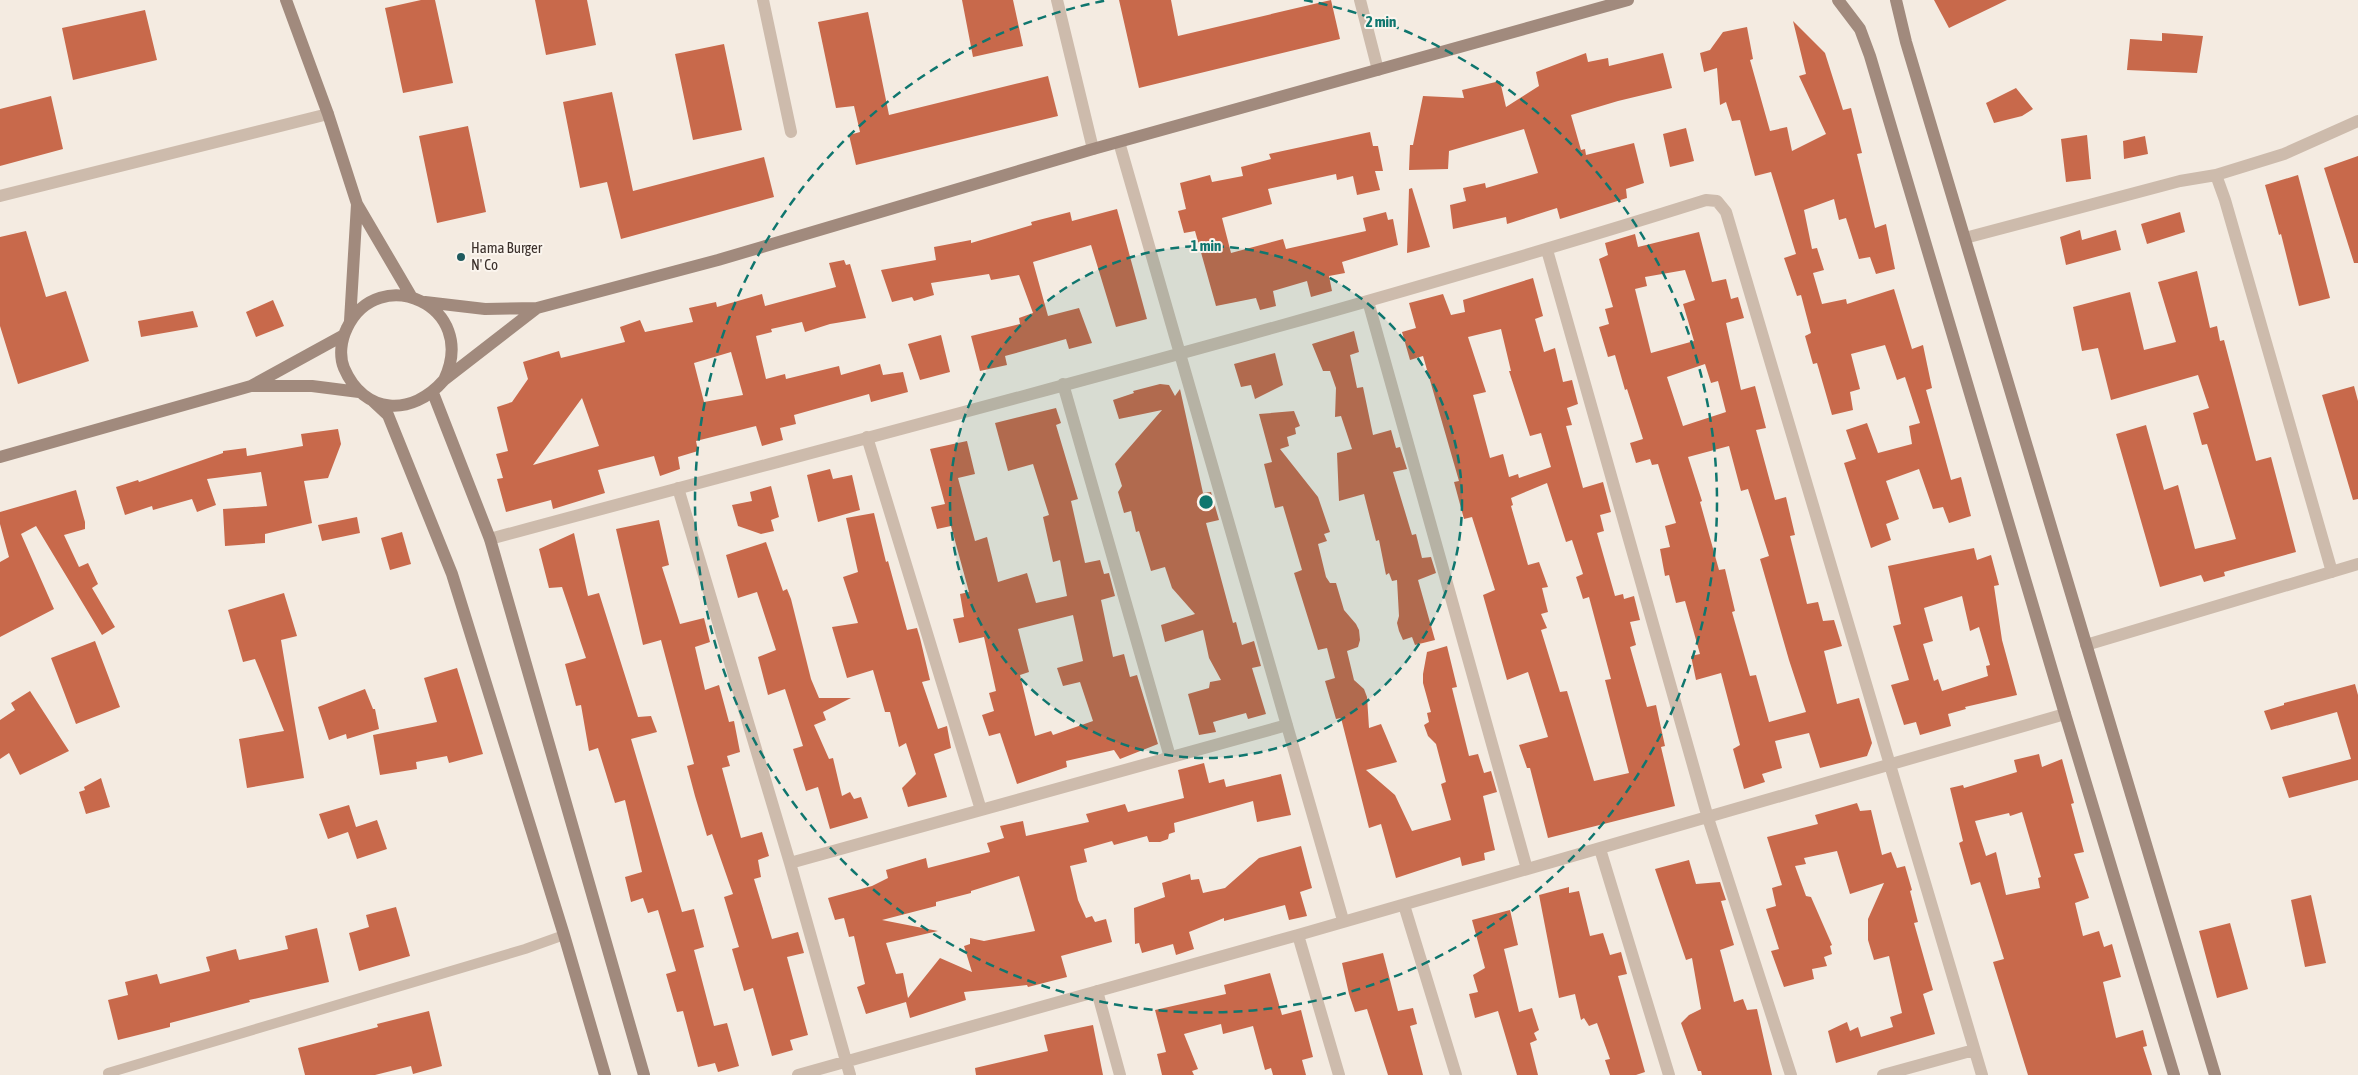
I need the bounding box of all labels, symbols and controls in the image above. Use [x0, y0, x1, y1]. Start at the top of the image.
text: 2 min [1366, 13, 1396, 30]
text: 1 min [1191, 237, 1221, 254]
place label: Hama Burger N' Co [471, 239, 543, 273]
marker: Hama Burger N' Co [455, 251, 467, 263]
centre of rings [1197, 493, 1215, 511]

